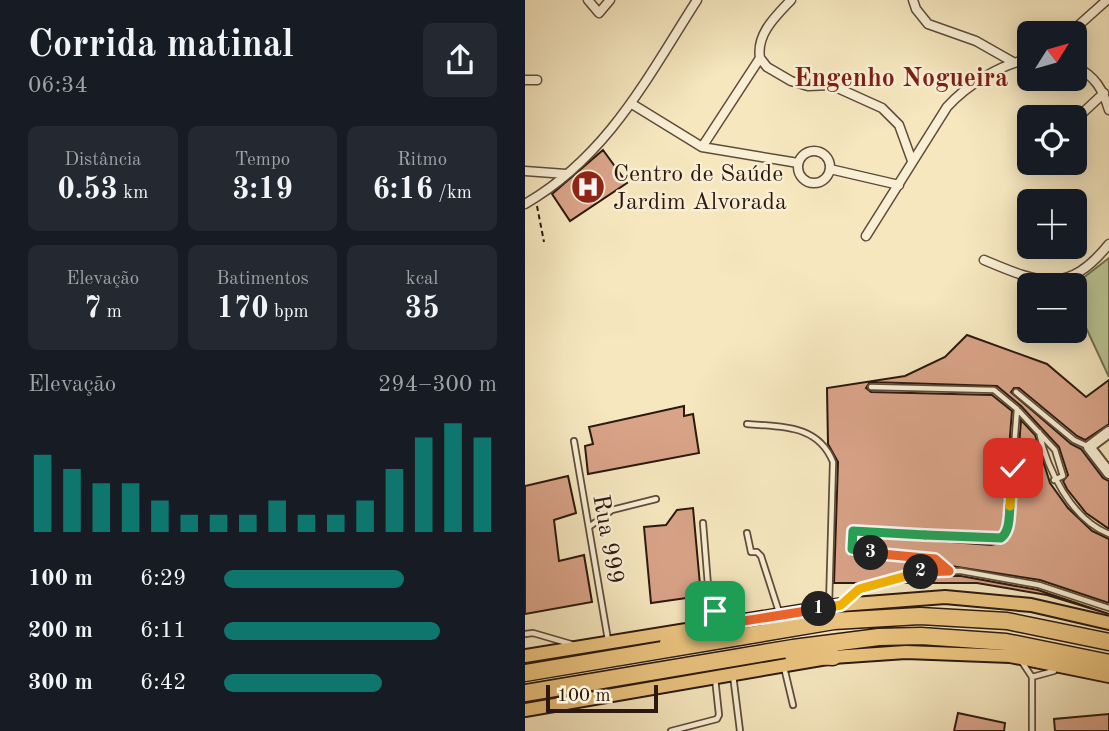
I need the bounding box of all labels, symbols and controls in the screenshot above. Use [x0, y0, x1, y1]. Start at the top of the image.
north arrow [1017, 21, 1087, 91]
map controls [1017, 21, 1087, 343]
button: share [423, 23, 497, 97]
text: Corrida matinal [28, 27, 294, 65]
district label: Engenho Nogueira [794, 66, 1008, 92]
text: 06:34 [28, 74, 88, 97]
button: locate [1017, 105, 1087, 175]
text: Distância [64, 151, 141, 170]
text: Tempo [235, 151, 290, 170]
text: Ritmo [397, 151, 447, 170]
place label: Centro de Saúde Jardim Alvorada [613, 163, 787, 215]
hospital icon: Centro de Saúde Jardim Alvorada [569, 168, 607, 206]
text: 0.53 [57, 175, 118, 205]
text: 3:19 [232, 175, 293, 205]
text: 6:16 [372, 175, 433, 205]
text: km [118, 184, 148, 203]
text: /km [433, 184, 472, 203]
button: + [1017, 189, 1087, 259]
text: Elevação [66, 270, 139, 289]
text: Batimentos [216, 270, 309, 289]
text: kcal [406, 270, 439, 289]
button: − [1017, 273, 1087, 343]
text: 7 [84, 294, 101, 324]
text: 170 [216, 294, 269, 324]
text: 35 [405, 294, 440, 324]
text: m [101, 303, 122, 322]
text: bpm [269, 303, 309, 322]
text: Elevação [28, 373, 116, 396]
text: 294–300 m [378, 373, 497, 396]
pin [983, 438, 1043, 498]
icon: check [994, 449, 1032, 487]
street label: Rua 999 [587, 493, 627, 586]
pin: 3 [853, 536, 889, 570]
text: 3 [865, 543, 876, 562]
pin: 2 [903, 554, 939, 590]
text: 2 [915, 562, 926, 581]
text: 100 m [28, 567, 93, 590]
text: 6:29 [140, 567, 186, 590]
pin [685, 581, 745, 641]
icon: arrive [696, 592, 734, 630]
pin: 1 [801, 592, 837, 626]
text: 1 [813, 599, 824, 618]
text: 200 m [28, 619, 93, 642]
text: 6:11 [140, 619, 186, 642]
text: 300 m [28, 671, 93, 694]
text: 6:42 [140, 671, 186, 694]
scale bar [546, 682, 658, 714]
text: 100 m [557, 687, 610, 706]

